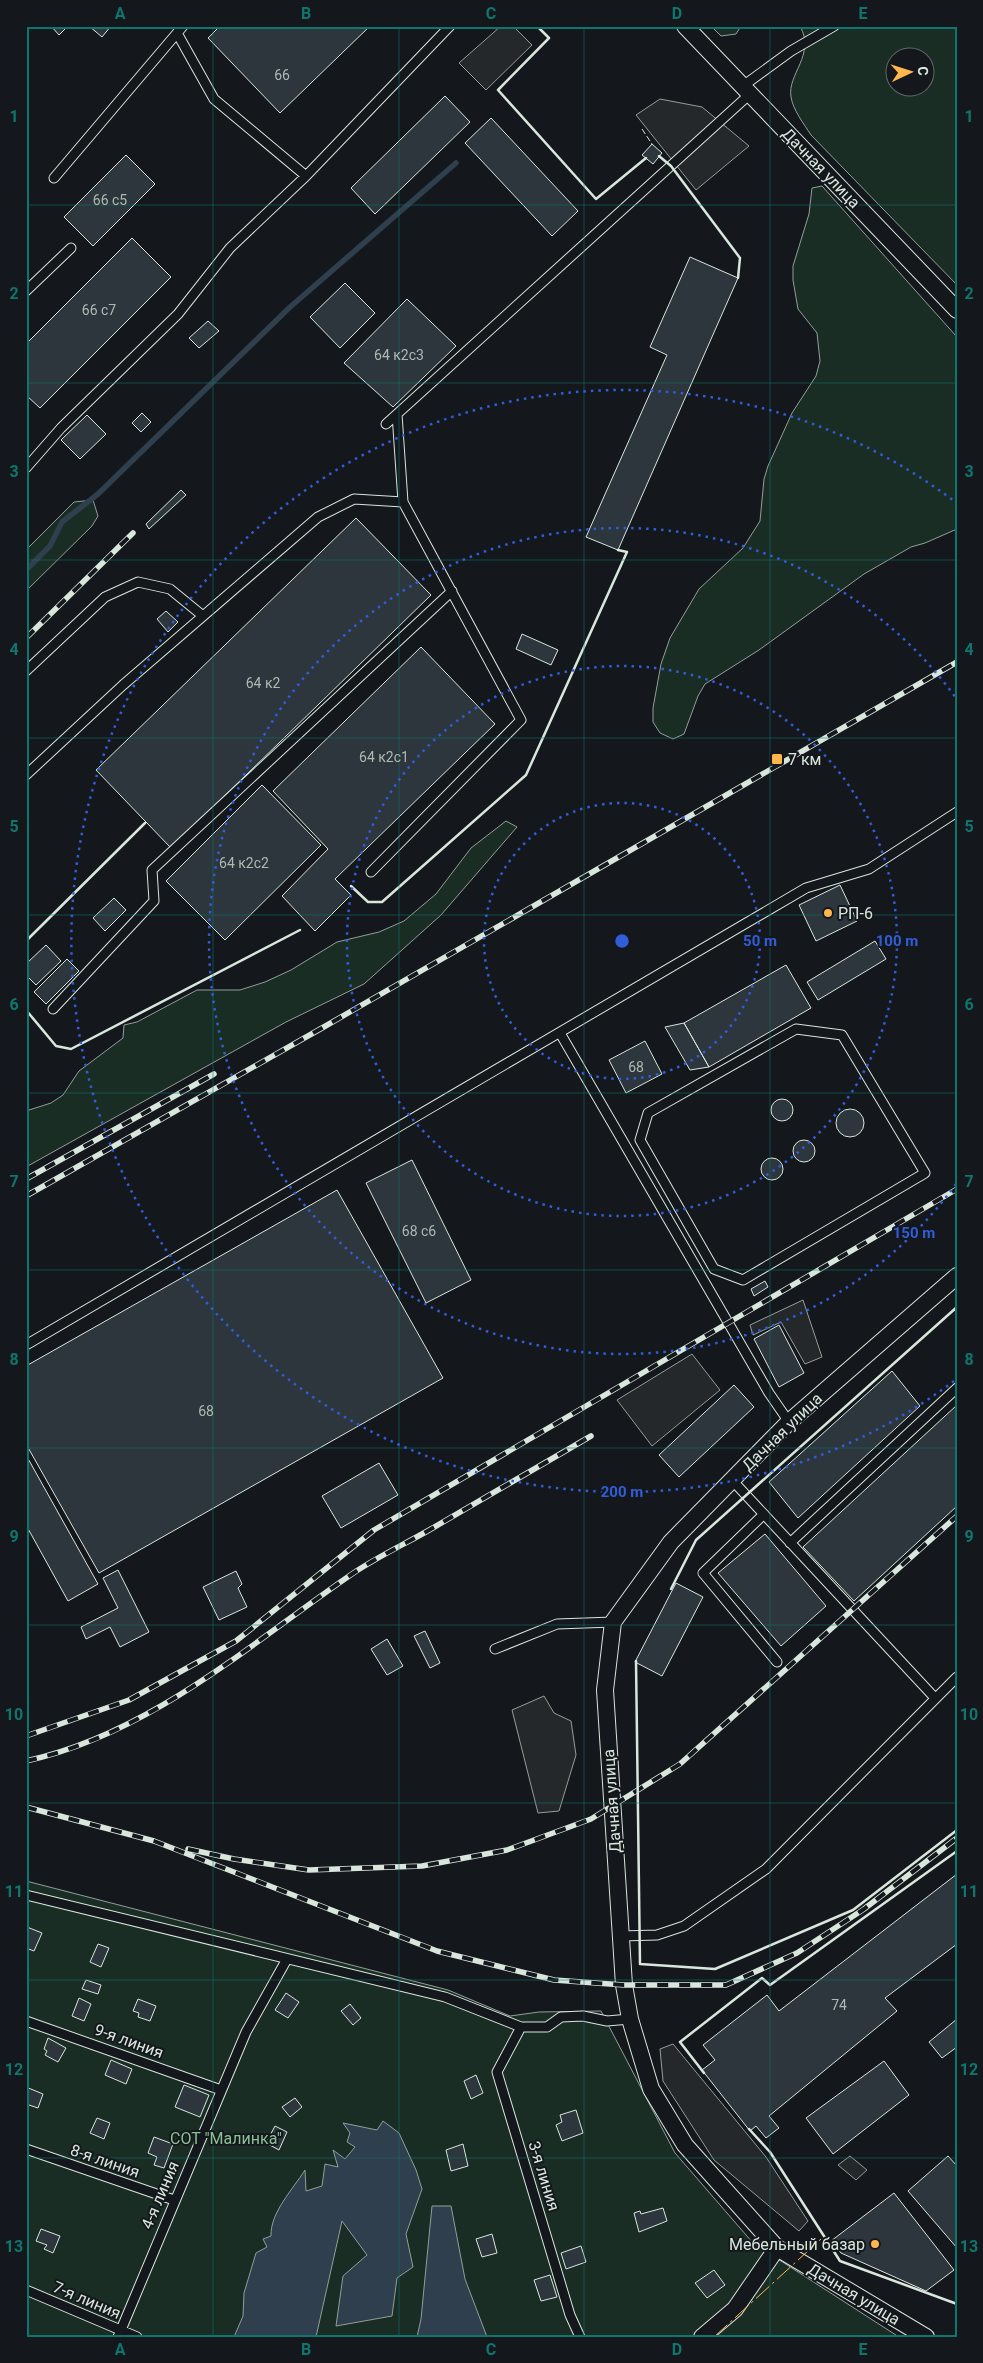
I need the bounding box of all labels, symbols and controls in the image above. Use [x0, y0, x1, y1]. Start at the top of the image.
text: A [115, 4, 126, 23]
text: B [301, 4, 311, 23]
text: C [486, 4, 496, 23]
text: D [672, 4, 682, 23]
text: E [859, 4, 868, 23]
north arrow [886, 48, 936, 98]
text: С [915, 66, 931, 76]
house number: 66 [274, 67, 290, 83]
text: 1 [9, 107, 19, 126]
text: 1 [964, 107, 974, 126]
street label: Дачная улица [778, 124, 864, 212]
house number: 66 с5 [93, 192, 127, 208]
text: 2 [9, 284, 19, 303]
text: 2 [964, 284, 974, 303]
house number: 66 с7 [82, 302, 116, 318]
house number: 64 к2с3 [374, 347, 424, 363]
text: 3 [9, 462, 19, 481]
text: 3 [964, 462, 974, 481]
text: 4 [9, 640, 19, 659]
text: 4 [964, 640, 974, 659]
house number: 64 к2 [246, 675, 280, 691]
house number: 64 к2с1 [359, 749, 409, 765]
place label: 7 км [788, 750, 821, 769]
marker: 7 км [770, 752, 784, 766]
text: 5 [9, 817, 19, 836]
text: 5 [964, 817, 974, 836]
house number: 64 к2с2 [219, 855, 269, 871]
place label: РП-6 [838, 904, 873, 923]
marker: РП-6 [822, 907, 834, 919]
centre of rings [613, 932, 631, 950]
text: 50 m [743, 932, 777, 950]
text: 100 m [876, 932, 918, 950]
text: 6 [9, 995, 19, 1014]
text: 6 [964, 995, 974, 1014]
house number: 68 [628, 1059, 644, 1075]
text: 7 [9, 1172, 19, 1191]
text: 7 [964, 1172, 974, 1191]
house number: 68 с6 [402, 1223, 436, 1239]
text: 150 m [893, 1224, 935, 1242]
text: 8 [9, 1350, 19, 1369]
text: 8 [964, 1350, 974, 1369]
street label: Дачная улица [738, 1389, 826, 1475]
house number: 68 [198, 1403, 214, 1419]
text: 200 m [601, 1483, 643, 1501]
text: 9 [9, 1527, 19, 1546]
text: 9 [964, 1527, 974, 1546]
text: 10 [5, 1705, 23, 1724]
text: 10 [960, 1705, 978, 1724]
street label: Дачная улица [599, 1748, 625, 1854]
text: 11 [5, 1882, 23, 1901]
text: 11 [960, 1882, 978, 1901]
house number: 74 [831, 1997, 847, 2013]
street label: 9-я линия [92, 2020, 166, 2062]
text: 12 [5, 2060, 23, 2079]
text: 12 [960, 2060, 978, 2079]
park label: СОТ "Малинка" [170, 2129, 282, 2148]
street label: 3-я линия [524, 2139, 564, 2213]
street label: 8-я линия [68, 2140, 142, 2182]
street label: 4-я линия [137, 2158, 183, 2232]
place label: Мебельный базар [729, 2235, 865, 2254]
text: 13 [5, 2237, 23, 2256]
text: 13 [960, 2237, 978, 2256]
marker: Мебельный базар [869, 2238, 881, 2250]
street label: Дачная улица [805, 2259, 903, 2329]
street label: 7-я линия [50, 2277, 124, 2323]
text: A [115, 2340, 126, 2359]
text: B [301, 2340, 311, 2359]
text: C [486, 2340, 496, 2359]
text: D [672, 2340, 682, 2359]
text: E [859, 2340, 868, 2359]

